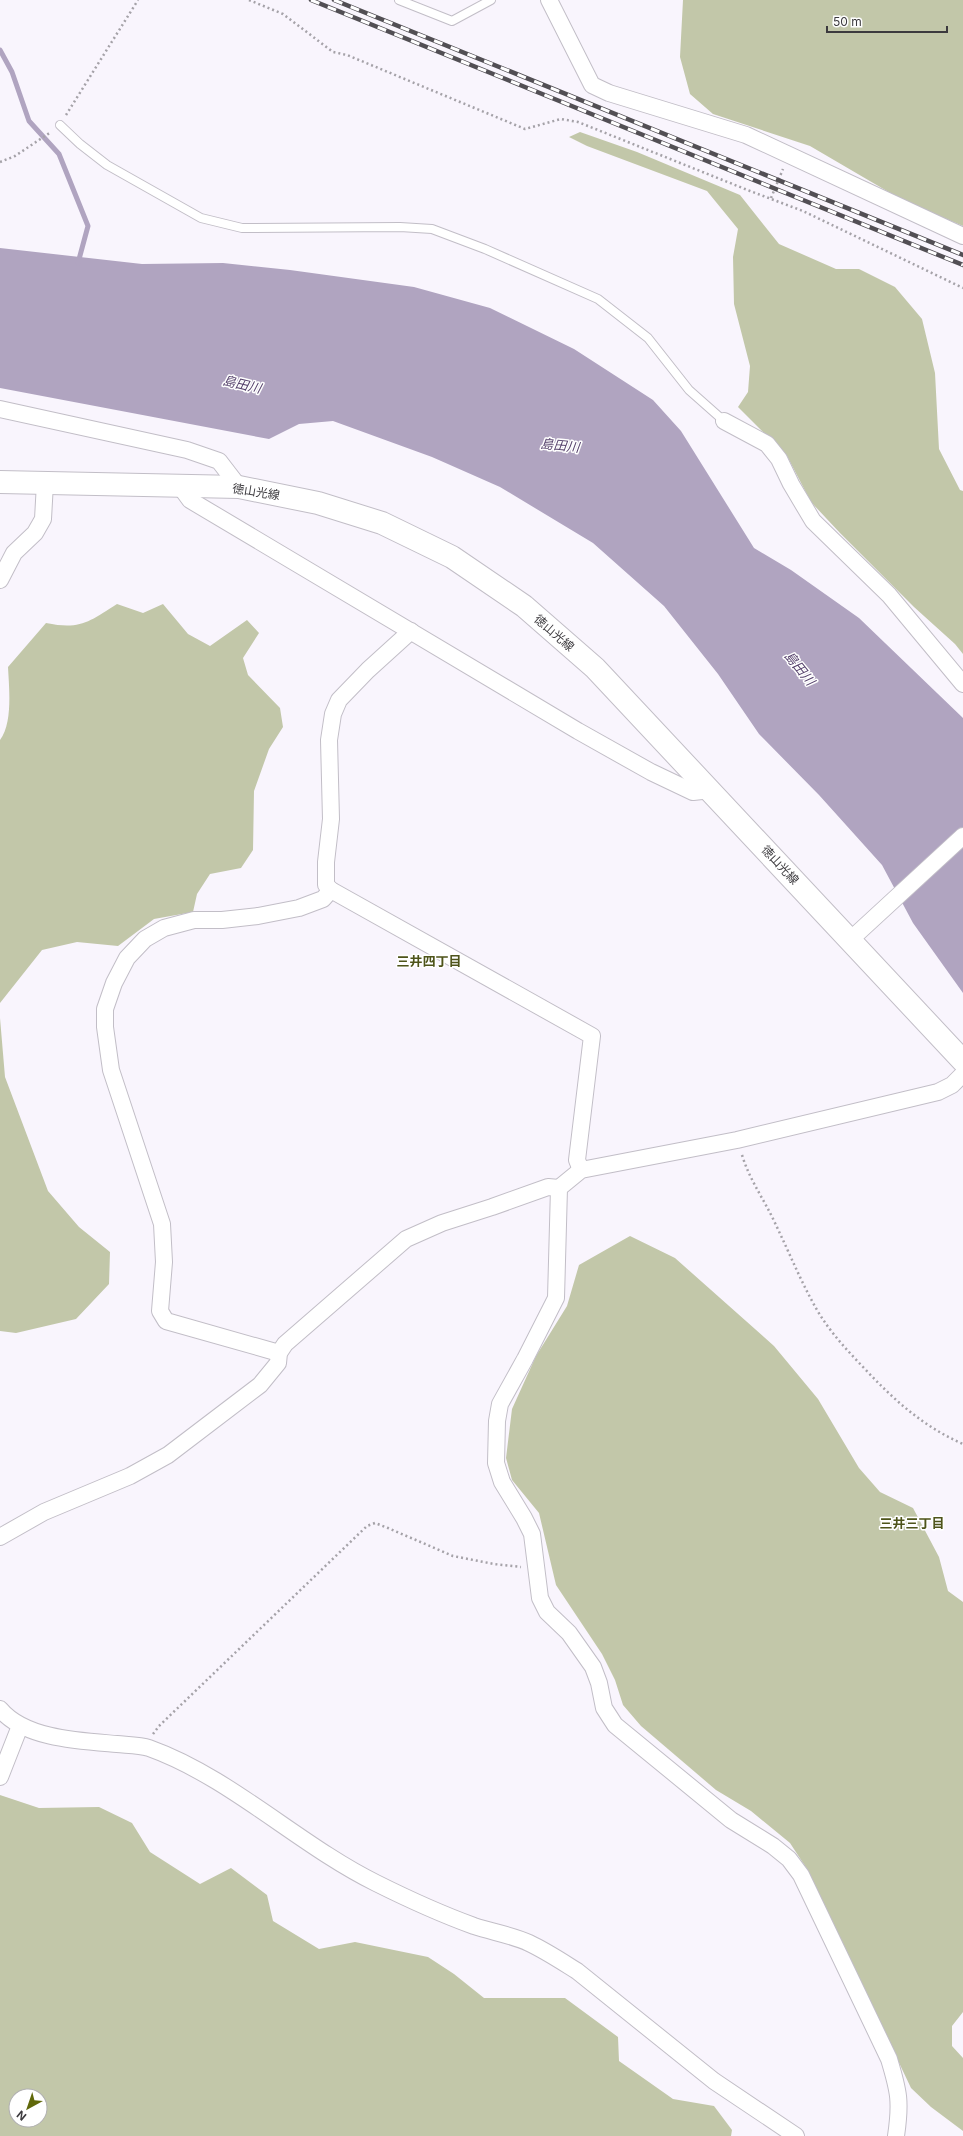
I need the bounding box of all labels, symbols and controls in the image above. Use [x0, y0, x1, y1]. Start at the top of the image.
scale bar [827, 8, 947, 34]
text: 50 m [833, 14, 862, 29]
water label: 島田川 [221, 372, 265, 397]
water label: 島田川 [540, 435, 582, 455]
street label: 徳山光線 [231, 480, 281, 503]
street label: 徳山光線 [531, 611, 577, 654]
water label: 島田川 [782, 648, 820, 690]
street label: 徳山光線 [759, 842, 802, 887]
district label: 三井四丁目 [396, 953, 462, 969]
district label: 三井三丁目 [879, 1515, 945, 1531]
north arrow [8, 2088, 48, 2128]
text: N [14, 2108, 29, 2124]

